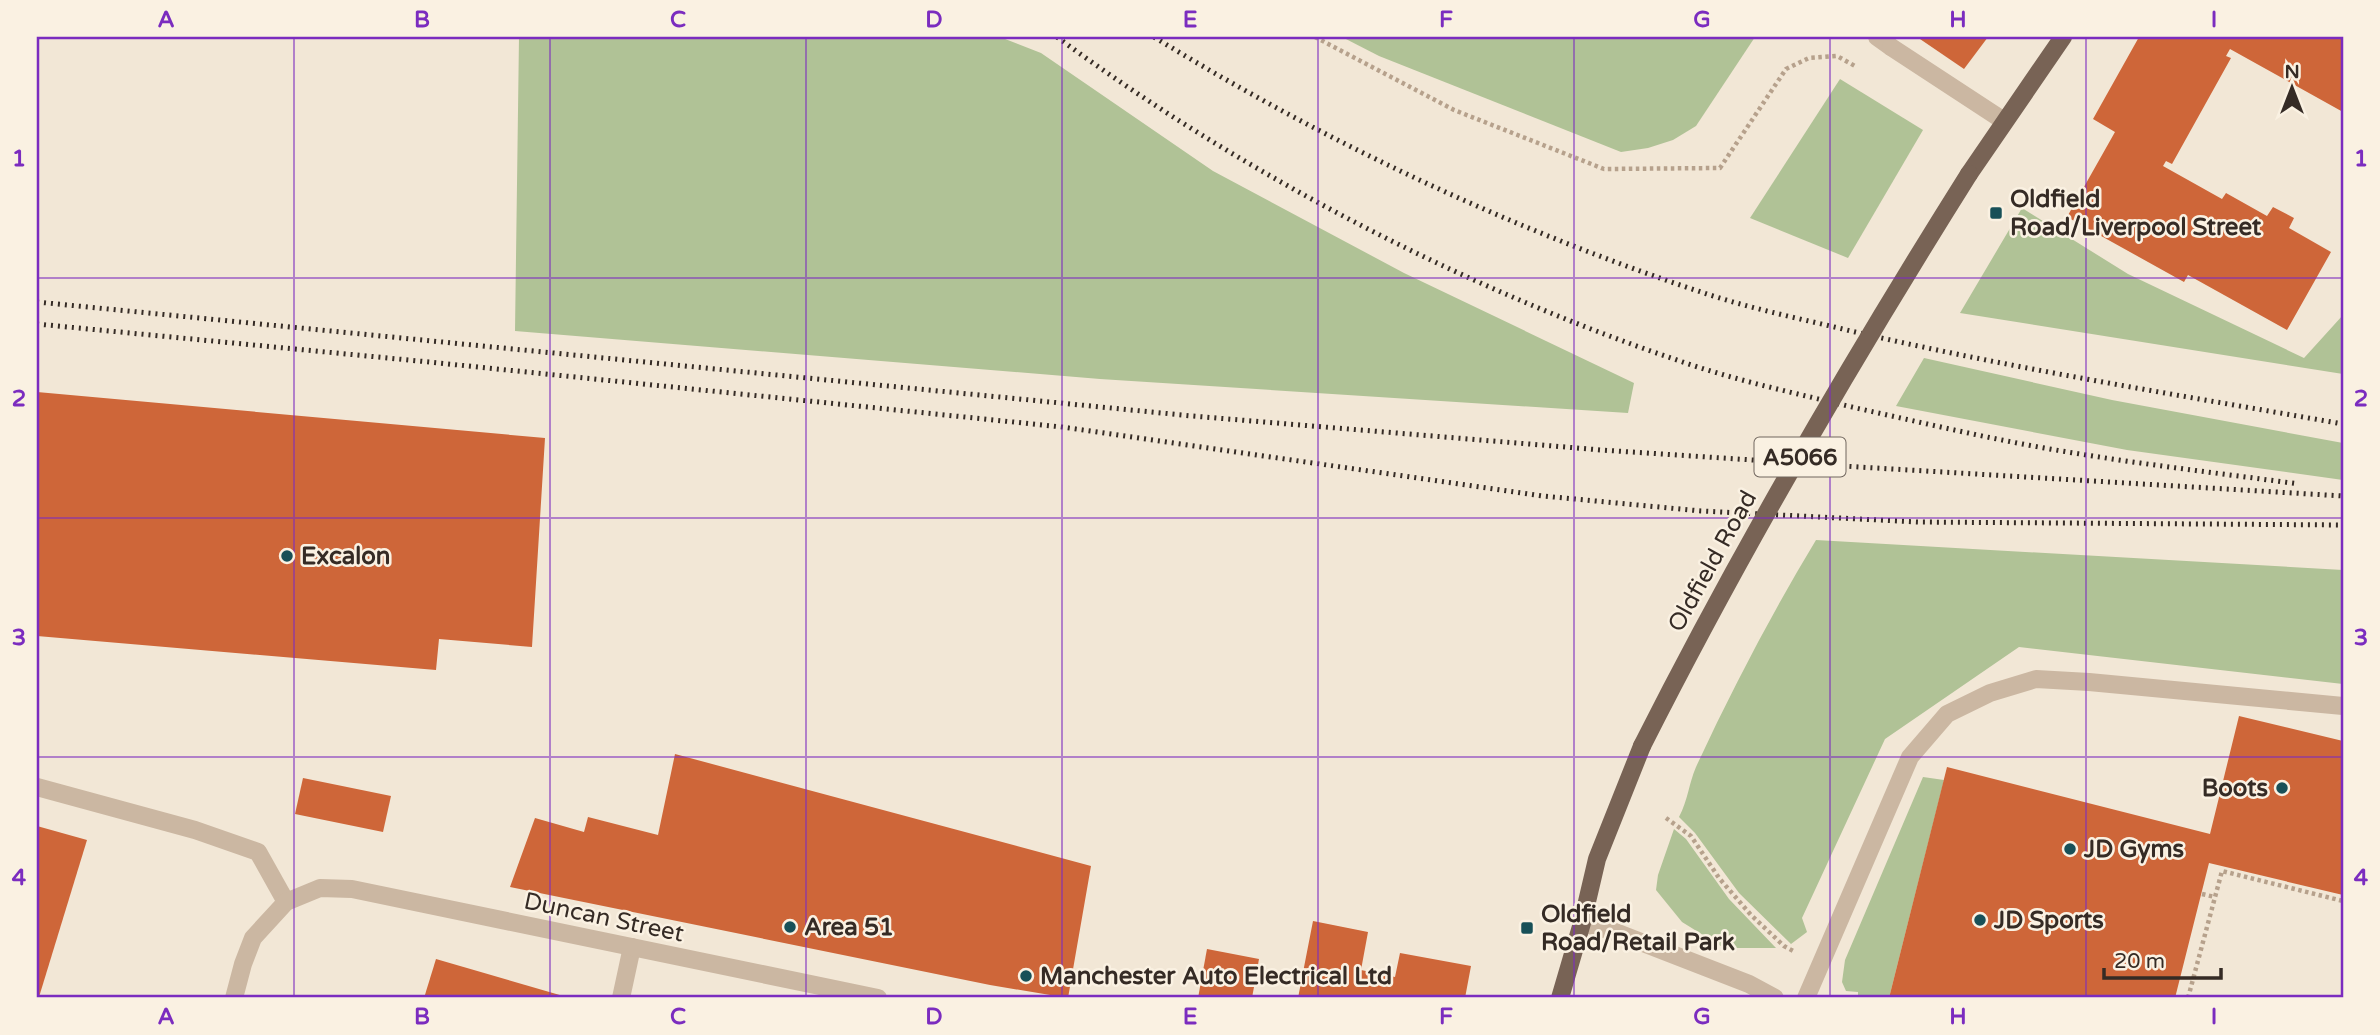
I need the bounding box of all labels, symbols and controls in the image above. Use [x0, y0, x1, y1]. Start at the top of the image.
text: A [157, 6, 175, 34]
text: B [414, 6, 430, 34]
text: C [670, 6, 686, 34]
text: D [925, 6, 943, 34]
text: E [1183, 6, 1197, 34]
text: F [1439, 6, 1453, 34]
text: G [1693, 6, 1711, 34]
text: H [1949, 6, 1967, 34]
text: I [2211, 6, 2217, 34]
north arrow [2258, 52, 2328, 122]
text: N [2284, 61, 2300, 83]
text: 1 [12, 145, 26, 173]
text: 1 [2354, 145, 2368, 173]
place label: Oldfield Road/Liverpool Street [2010, 185, 2262, 242]
marker: Oldfield Road/Liverpool Street [1988, 205, 2004, 221]
text: 2 [12, 385, 26, 413]
text: 2 [2354, 385, 2368, 413]
road number: A5066 [1755, 438, 1846, 477]
street label: Oldfield Road [1662, 486, 1763, 637]
place label: Excalon [301, 542, 390, 571]
marker: Excalon [279, 548, 295, 564]
text: 3 [12, 624, 26, 652]
text: 3 [2354, 624, 2368, 652]
place label: Boots [2202, 774, 2268, 803]
marker: Boots [2274, 780, 2290, 796]
place label: JD Gyms [2083, 835, 2184, 864]
marker: JD Gyms [2062, 841, 2078, 857]
text: 4 [12, 864, 27, 892]
text: 4 [2354, 864, 2369, 892]
street label: Duncan Street [521, 886, 687, 949]
place label: Oldfield Road/Retail Park [1541, 900, 1735, 957]
place label: JD Sports [1993, 906, 2104, 935]
marker: JD Sports [1972, 912, 1988, 928]
place label: Area 51 [804, 913, 894, 942]
marker: Area 51 [782, 919, 798, 935]
marker: Oldfield Road/Retail Park [1519, 920, 1535, 936]
scale bar [2104, 937, 2221, 981]
text: 20 m [2114, 949, 2165, 974]
place label: Manchester Auto Electrical Ltd [1040, 962, 1392, 991]
marker: Manchester Auto Electrical Ltd [1018, 968, 1034, 984]
text: A [157, 1003, 175, 1031]
text: B [414, 1003, 430, 1031]
text: C [670, 1003, 686, 1031]
text: D [925, 1003, 943, 1031]
text: E [1183, 1003, 1197, 1031]
text: F [1439, 1003, 1453, 1031]
text: G [1693, 1003, 1711, 1031]
text: H [1949, 1003, 1967, 1031]
text: I [2211, 1003, 2217, 1031]

